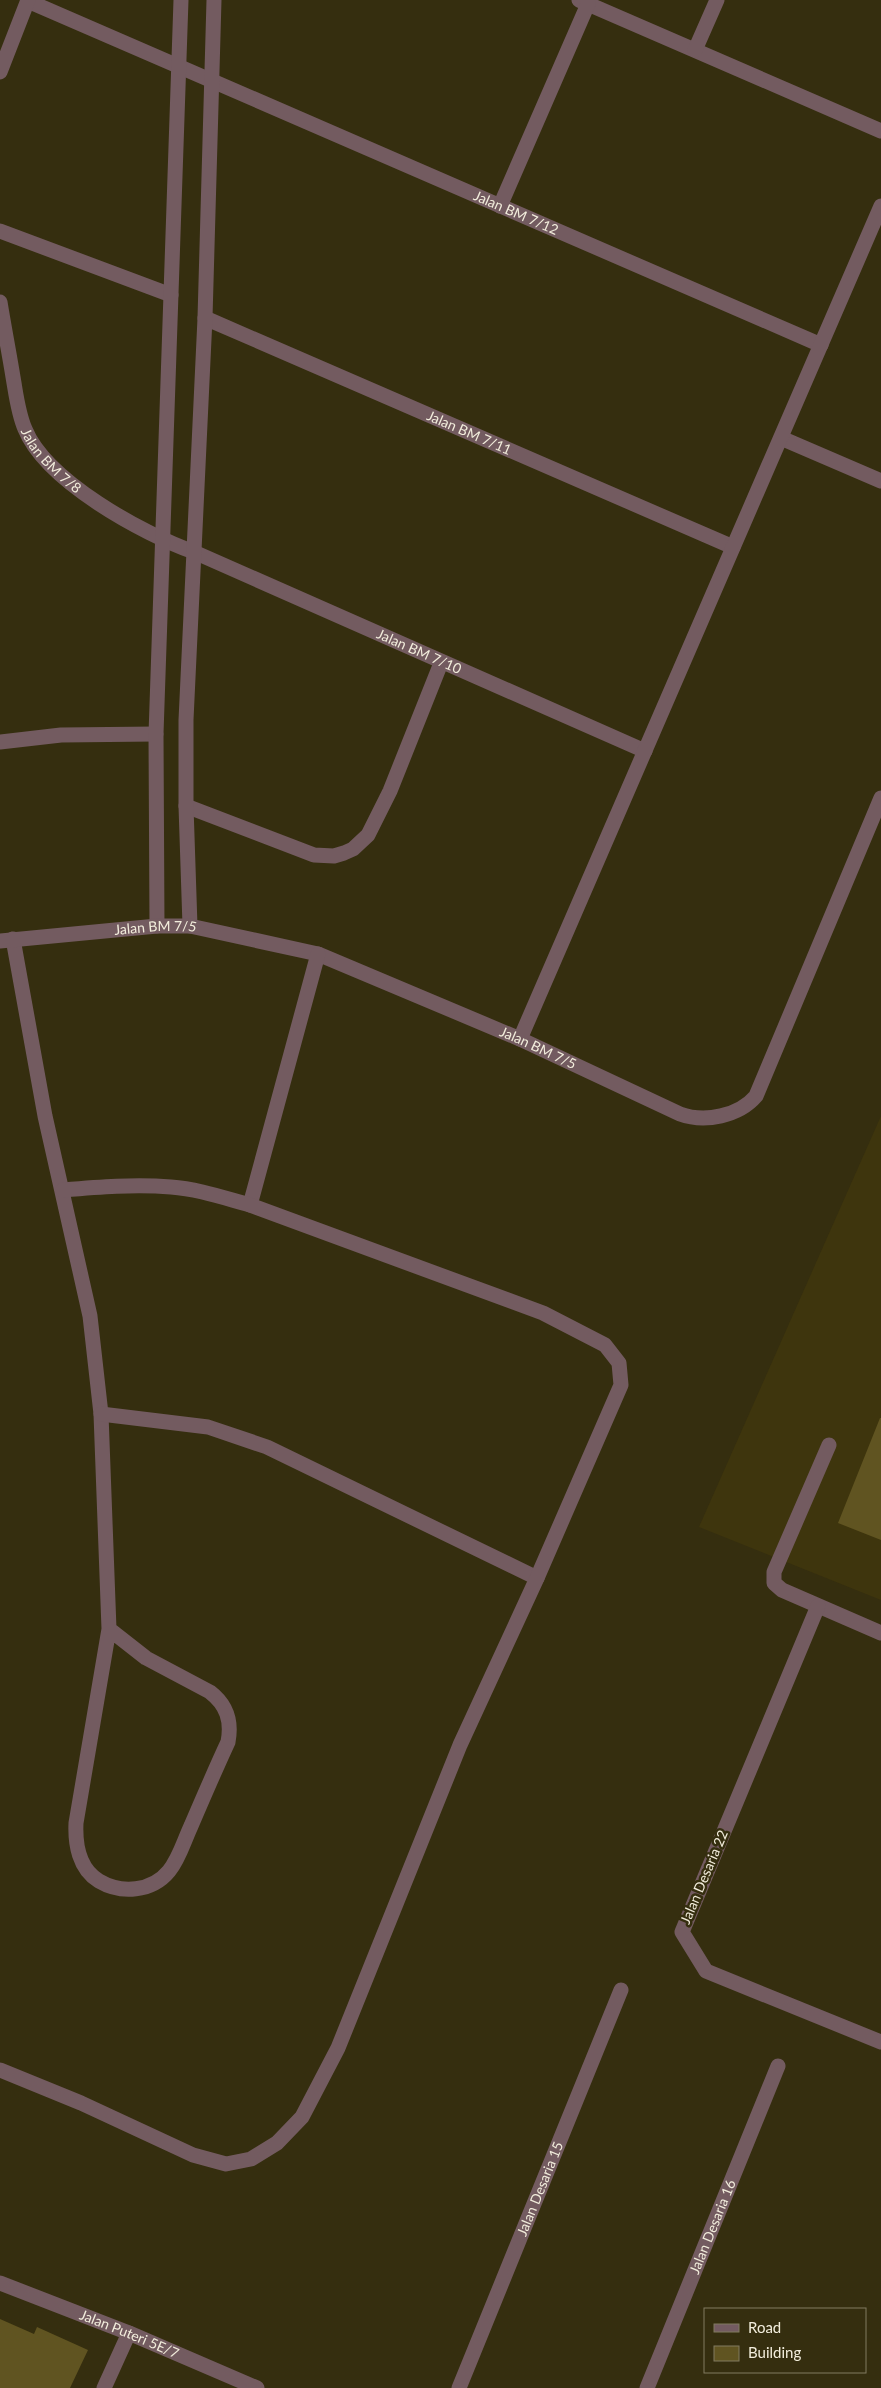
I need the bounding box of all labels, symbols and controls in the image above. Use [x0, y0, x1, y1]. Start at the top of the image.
street label: Jalan BM 7/12 [471, 186, 561, 238]
street label: Jalan BM 7/11 [424, 406, 514, 458]
street label: Jalan BM 7/8 [18, 425, 85, 496]
street label: Jalan BM 7/10 [374, 625, 464, 677]
street label: Jalan BM 7/5 [113, 917, 198, 938]
street label: Jalan BM 7/5 [497, 1022, 579, 1072]
street label: Jalan Desaria 22 [676, 1827, 731, 1926]
street label: Jalan Desaria 15 [513, 2139, 566, 2238]
street label: Jalan Desaria 16 [685, 2177, 739, 2276]
street label: Jalan Puteri 5E/7 [77, 2306, 182, 2361]
legend [704, 2308, 866, 2373]
text: Road [748, 2318, 781, 2336]
text: Building [748, 2343, 801, 2361]

